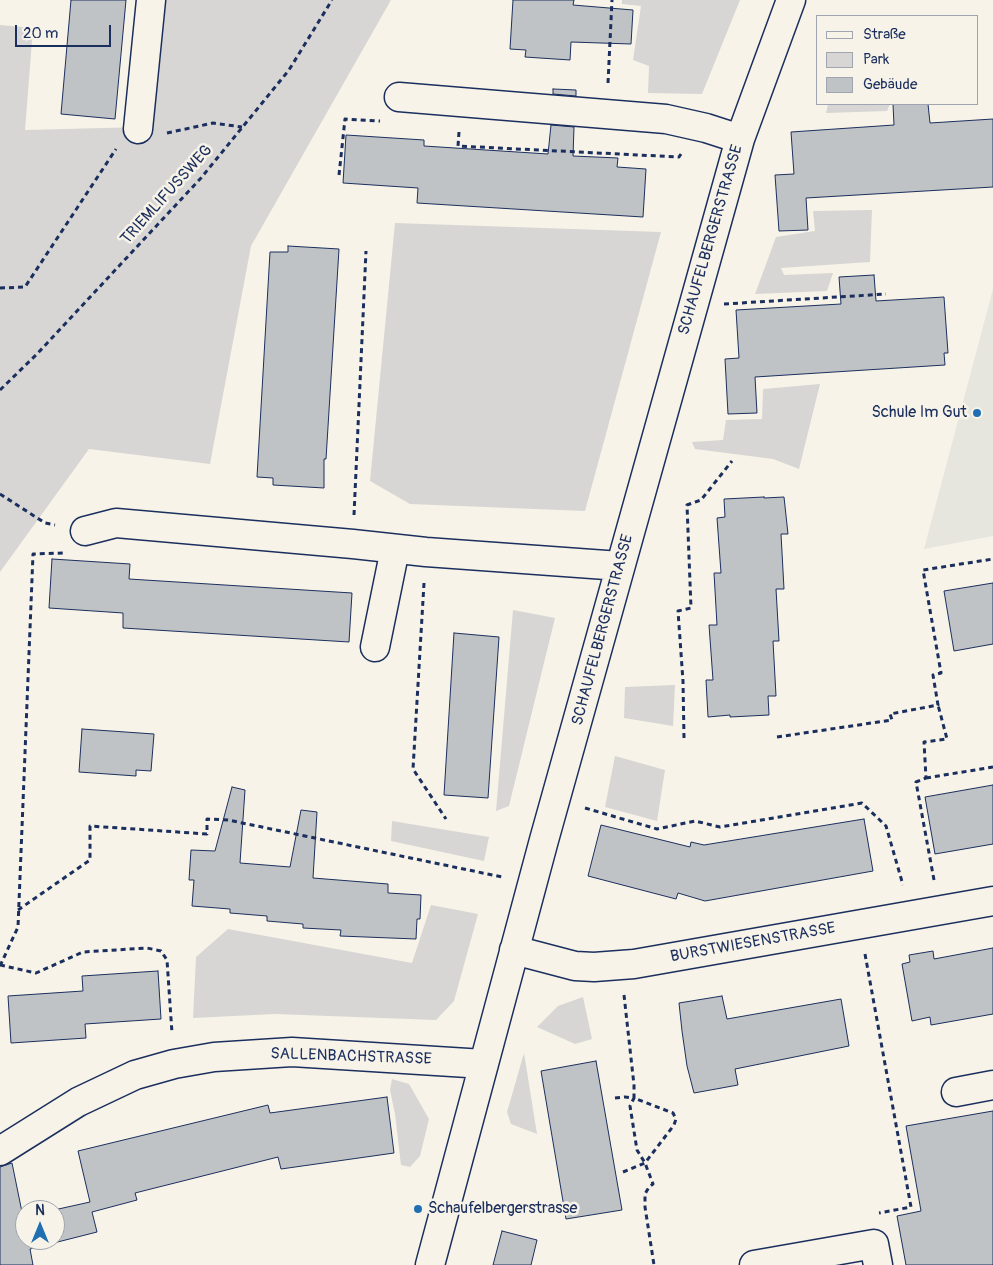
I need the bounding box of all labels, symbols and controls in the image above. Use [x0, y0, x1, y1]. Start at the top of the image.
scale bar [18, 15, 114, 47]
legend [816, 15, 978, 105]
text: 20 m [23, 24, 58, 43]
text: Straße [863, 25, 906, 44]
text: Park [863, 50, 889, 69]
text: Gebäude [863, 75, 917, 94]
street label: TRIEMLIFUSSWEG [117, 141, 217, 249]
street label: SCHAUFELBERGERSTRASSE [675, 143, 747, 337]
place label: Schule Im Gut [872, 403, 967, 423]
marker: Schule Im Gut [971, 407, 983, 419]
street label: SCHAUFELBERGERSTRASSE [568, 532, 638, 728]
street label: BURSTWIESENSTRASSE [669, 919, 837, 967]
street label: SALLENBACHSTRASSE [270, 1045, 432, 1069]
place label: Schaufelbergerstrasse [428, 1199, 577, 1219]
north arrow [15, 1200, 65, 1250]
text: N [35, 1202, 45, 1219]
marker: Schaufelbergerstrasse [412, 1203, 424, 1215]

